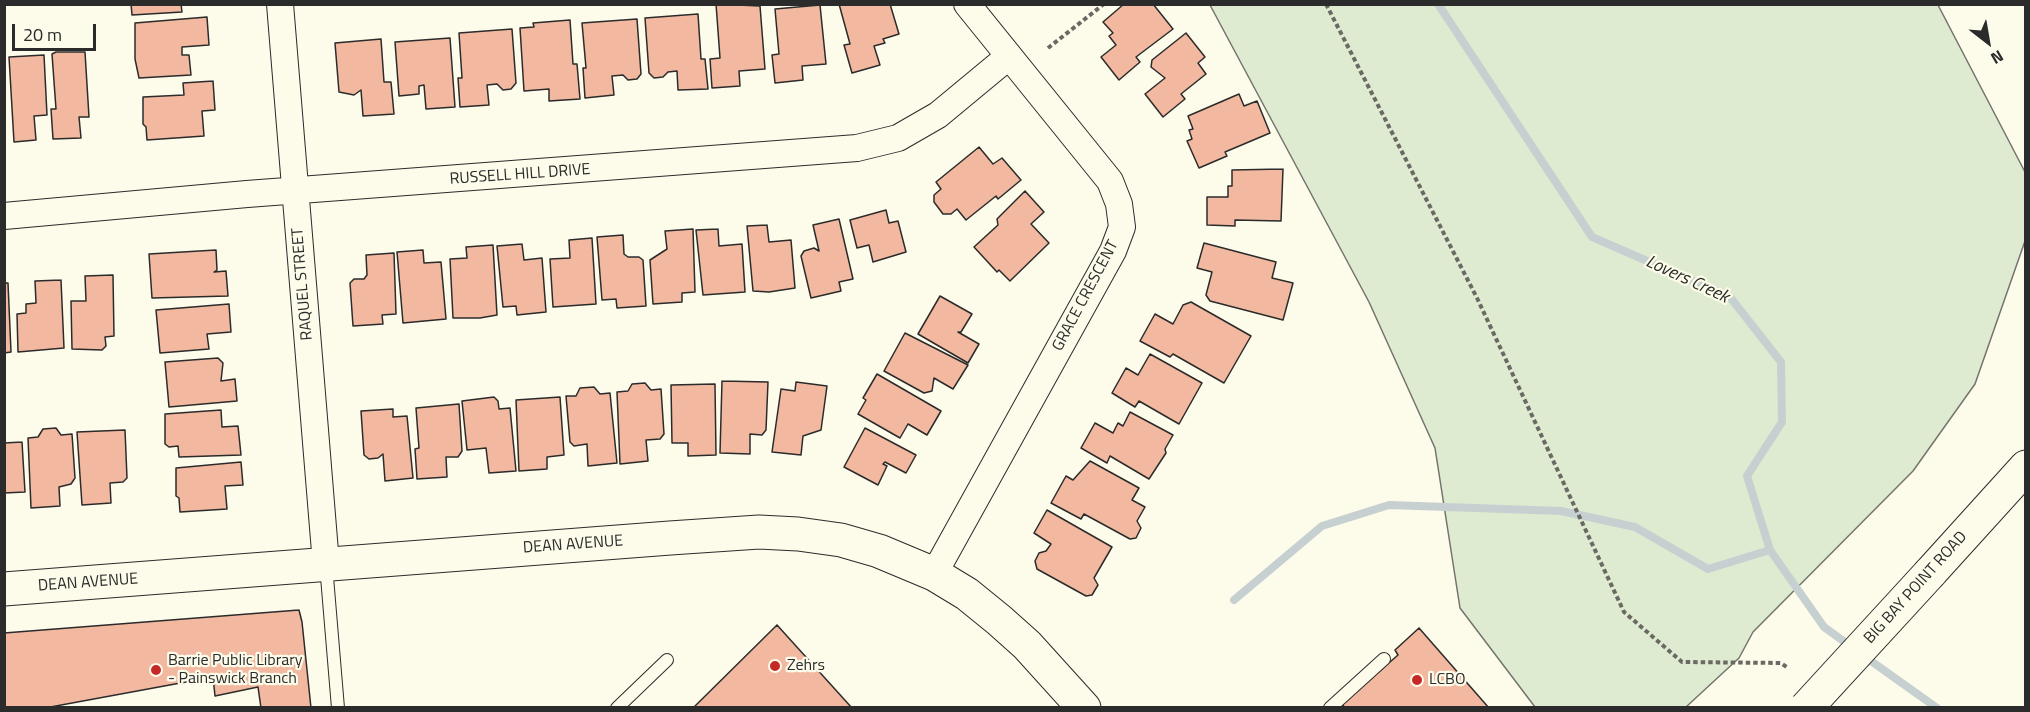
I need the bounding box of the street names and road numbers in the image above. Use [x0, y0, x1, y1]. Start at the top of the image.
street label: RUSSELL HILL DRIVE [449, 161, 591, 189]
street label: RAQUEL STREET [289, 227, 317, 341]
street label: GRACE CRESCENT [1049, 237, 1123, 355]
street label: BIG BAY POINT ROAD [1860, 528, 1972, 648]
street label: DEAN AVENUE [522, 532, 624, 558]
street label: DEAN AVENUE [37, 570, 139, 596]

